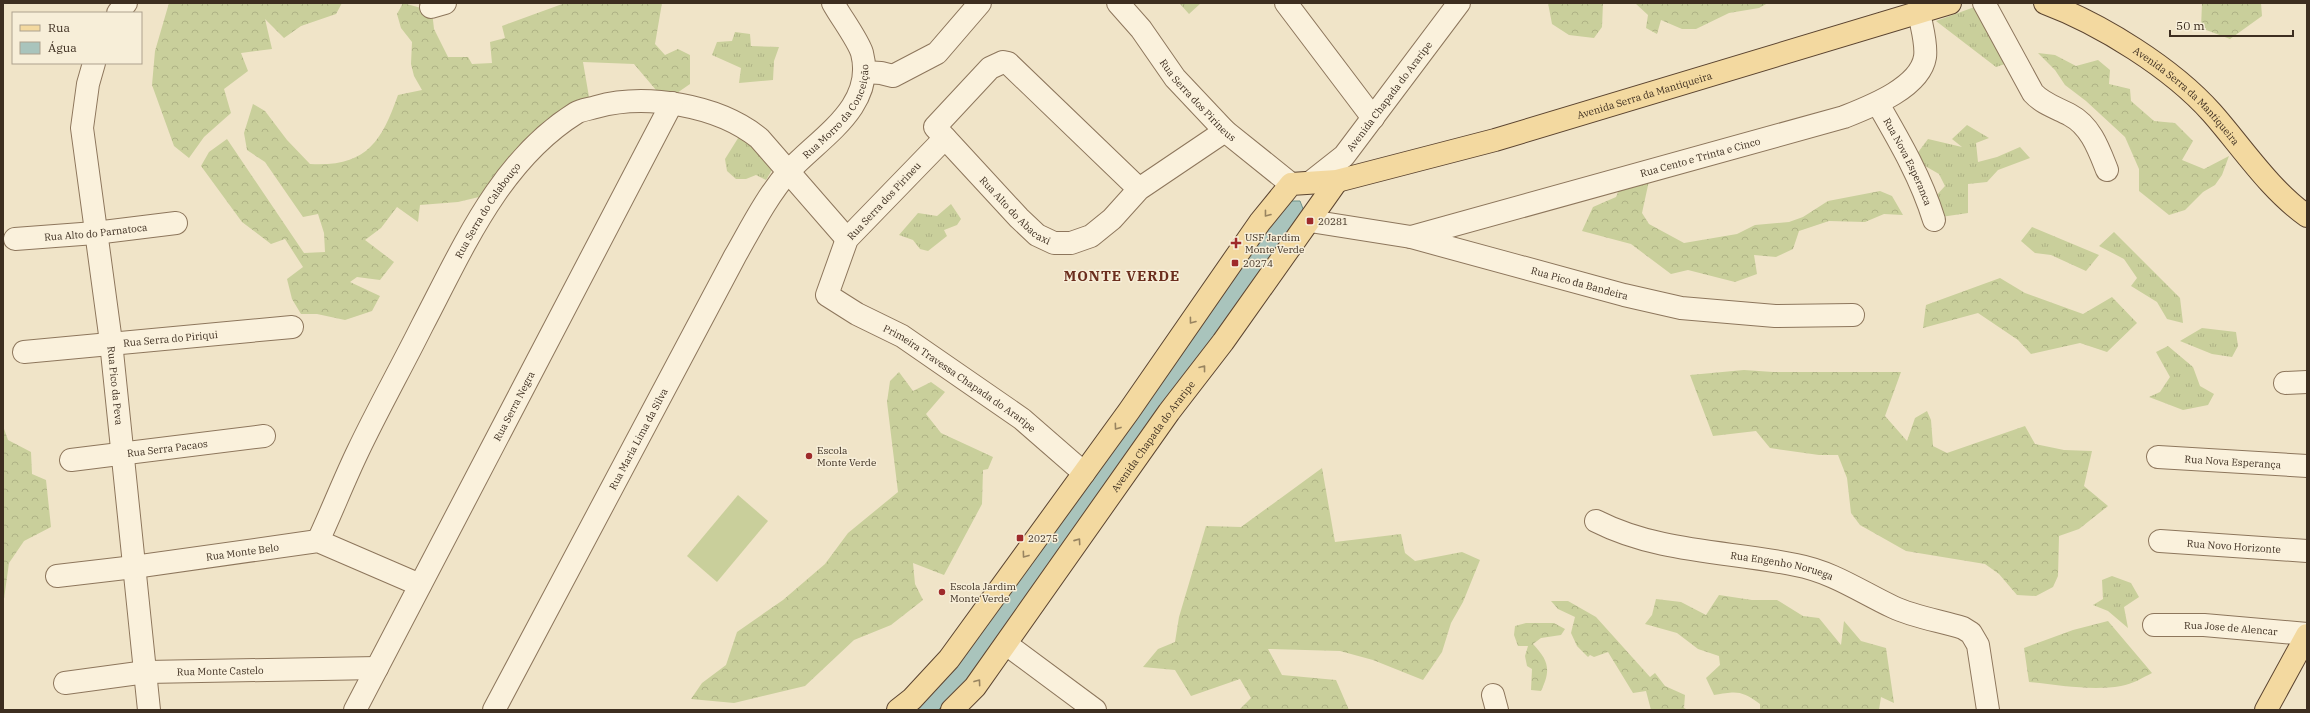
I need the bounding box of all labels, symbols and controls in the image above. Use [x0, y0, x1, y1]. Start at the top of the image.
legend [12, 12, 142, 64]
scale bar [2170, 12, 2293, 38]
text: 50 m [2176, 18, 2205, 33]
text: Rua [48, 20, 70, 35]
street label: Avenida Chapada do Araripe [1343, 38, 1435, 154]
text: Água [48, 40, 77, 55]
street label: Avenida Serra da Mantiqueira [2131, 44, 2243, 148]
street label: Rua Serra dos Pirineus [1157, 56, 1239, 144]
street label: Rua Morro da Conceição [800, 64, 871, 161]
street label: Avenida Serra da Mantiqueira [1575, 68, 1714, 122]
street label: Rua Nova Esperanca [1881, 115, 1935, 208]
street label: Rua Cento e Trinta e Cinco [1639, 134, 1762, 180]
street label: Rua Serra do Calabouço [452, 159, 523, 260]
street label: Rua Serra dos Pirineu [844, 159, 924, 243]
street label: Rua Alto do Abacaxi [977, 173, 1053, 247]
one-way arrow [1264, 210, 1271, 217]
place label: 20281 [1318, 215, 1348, 228]
marker: 20281 [1305, 216, 1315, 226]
street label: Rua Alto do Parnatoca [44, 220, 149, 243]
place label: USF Jardim Monte Verde [1245, 231, 1304, 256]
marker: USF Jardim Monte Verde [1230, 237, 1242, 249]
place label: 20274 [1243, 257, 1273, 270]
marker: 20274 [1230, 258, 1240, 268]
street label: Rua Pico da Bandeira [1530, 263, 1630, 302]
district label: MONTE VERDE [1064, 267, 1180, 285]
one-way arrow [1190, 316, 1197, 323]
street label: Primeira Travessa Chapada do Araripe [881, 321, 1039, 435]
street label: Rua Serra do Piriqui [122, 327, 218, 349]
street label: Rua Pico da Peva [105, 346, 126, 426]
one-way arrow [1198, 365, 1205, 372]
street label: Rua Serra Negra [490, 368, 538, 443]
street label: Avenida Chapada do Araripe [1108, 378, 1197, 494]
street label: Rua Maria Lima da Silva [606, 385, 671, 492]
one-way arrow [1115, 423, 1122, 430]
street label: Rua Serra Pacaos [126, 437, 209, 459]
place label: Escola Monte Verde [817, 444, 876, 469]
marker: Escola Monte Verde [804, 451, 814, 461]
street label: Rua Nova Esperança [2184, 452, 2282, 471]
place label: 20275 [1028, 532, 1058, 545]
marker: 20275 [1015, 533, 1025, 543]
street label: Rua Novo Horizonte [2186, 536, 2281, 556]
one-way arrow [1073, 538, 1081, 545]
street label: Rua Monte Belo [205, 540, 280, 563]
street label: Rua Engenho Noruega [1730, 548, 1836, 583]
one-way arrow [1022, 551, 1030, 558]
place label: Escola Jardim Monte Verde [950, 580, 1016, 605]
marker: Escola Jardim Monte Verde [937, 587, 947, 597]
street label: Rua Jose de Alencar [2184, 619, 2279, 638]
street label: Rua Monte Castelo [177, 663, 264, 678]
one-way arrow [973, 679, 980, 686]

